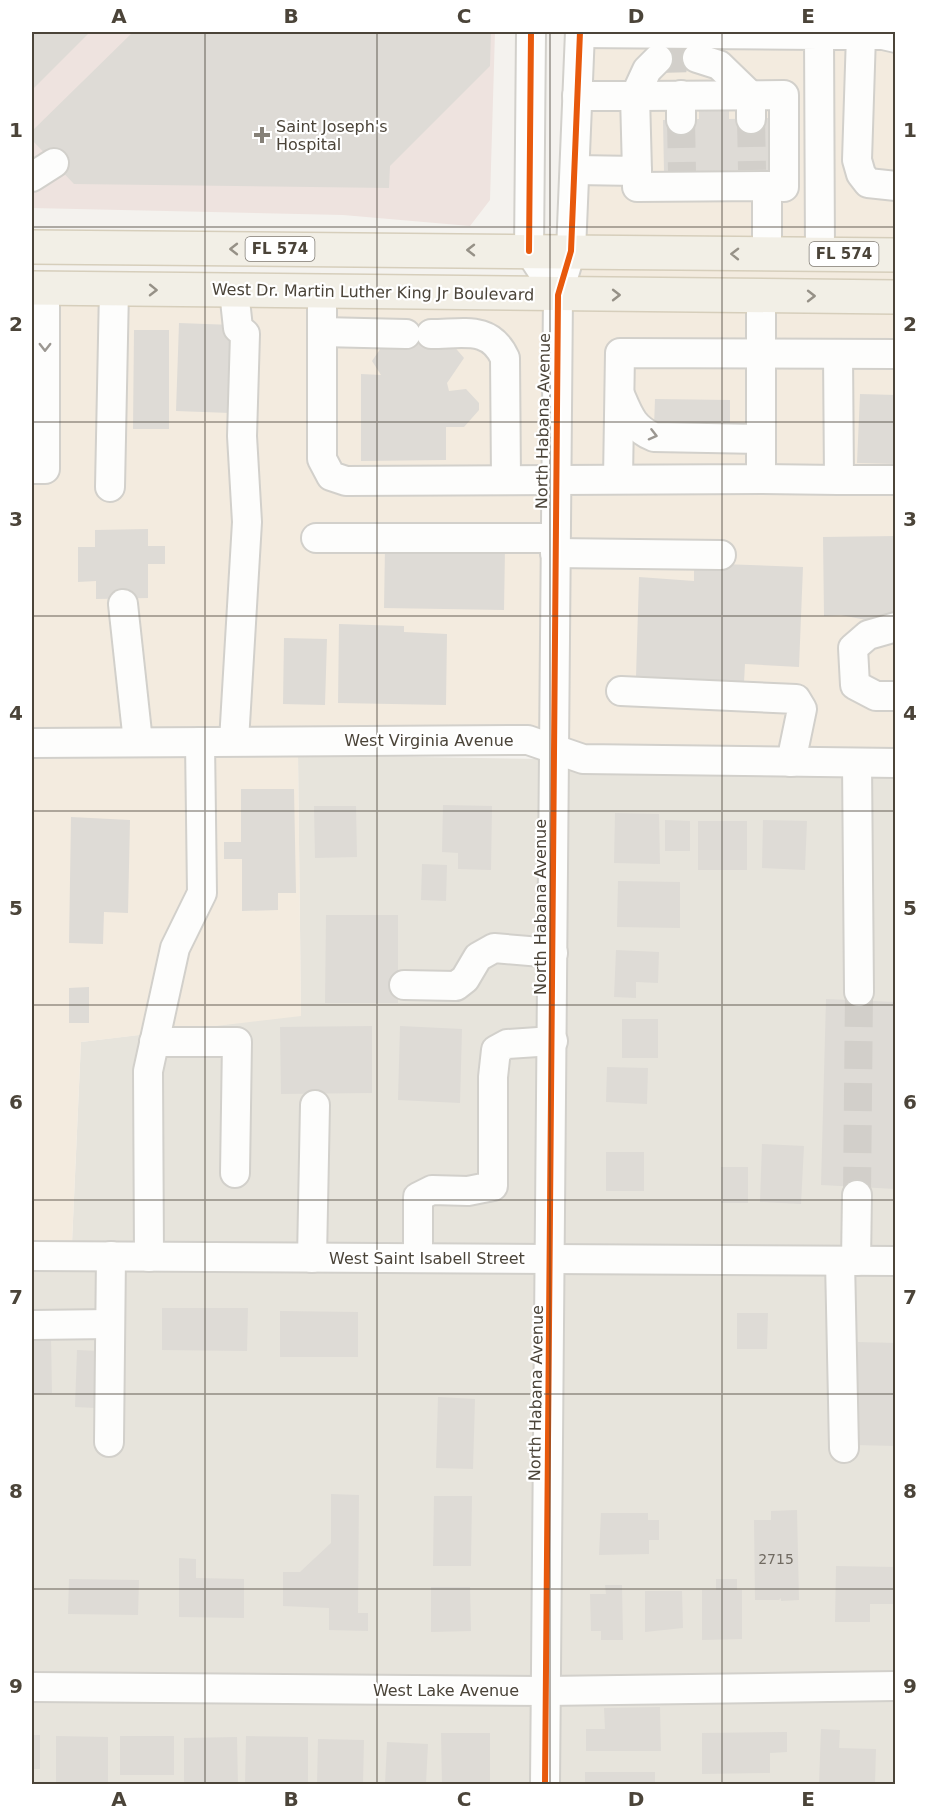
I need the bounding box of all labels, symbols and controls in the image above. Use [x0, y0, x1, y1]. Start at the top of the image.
text: A [111, 4, 127, 28]
text: B [283, 4, 299, 28]
text: C [457, 4, 471, 28]
text: D [628, 4, 644, 28]
text: E [801, 4, 815, 28]
place label: Saint Joseph's Hospital [276, 117, 388, 154]
text: 1 [9, 118, 23, 142]
text: 1 [903, 118, 917, 142]
marker: Saint Joseph's Hospital [253, 126, 271, 144]
road number: FL 574 [246, 237, 314, 261]
road number: FL 574 [810, 242, 878, 266]
one-way arrow [229, 243, 238, 255]
one-way arrow [466, 244, 475, 256]
one-way arrow [730, 248, 739, 260]
street label: West Dr. Martin Luther King Jr Boulevard [212, 280, 534, 304]
one-way arrow [148, 284, 157, 296]
one-way arrow [612, 289, 621, 301]
one-way arrow [807, 290, 816, 302]
text: 2 [9, 312, 23, 336]
text: 2 [903, 312, 917, 336]
street label: North Habana Avenue [532, 333, 554, 509]
one-way arrow [39, 342, 51, 351]
one-way arrow [647, 428, 658, 440]
text: 3 [9, 507, 23, 531]
text: 3 [903, 507, 917, 531]
text: 4 [9, 701, 23, 725]
text: 4 [903, 701, 917, 725]
street label: West Virginia Avenue [344, 731, 514, 750]
street label: North Habana Avenue [531, 819, 550, 995]
text: 5 [9, 896, 23, 920]
text: 5 [903, 896, 917, 920]
text: 6 [9, 1090, 23, 1114]
text: 6 [903, 1090, 917, 1114]
street label: West Saint Isabell Street [329, 1249, 525, 1268]
text: 7 [9, 1285, 23, 1309]
text: 7 [903, 1285, 917, 1309]
street label: North Habana Avenue [525, 1305, 547, 1481]
text: 8 [9, 1479, 23, 1503]
text: 8 [903, 1479, 917, 1503]
house number: 2715 [758, 1551, 794, 1567]
text: 9 [9, 1674, 23, 1698]
text: 9 [903, 1674, 917, 1698]
street label: West Lake Avenue [373, 1681, 519, 1700]
text: A [111, 1787, 127, 1811]
text: B [283, 1787, 299, 1811]
text: C [457, 1787, 471, 1811]
text: D [628, 1787, 644, 1811]
text: E [801, 1787, 815, 1811]

